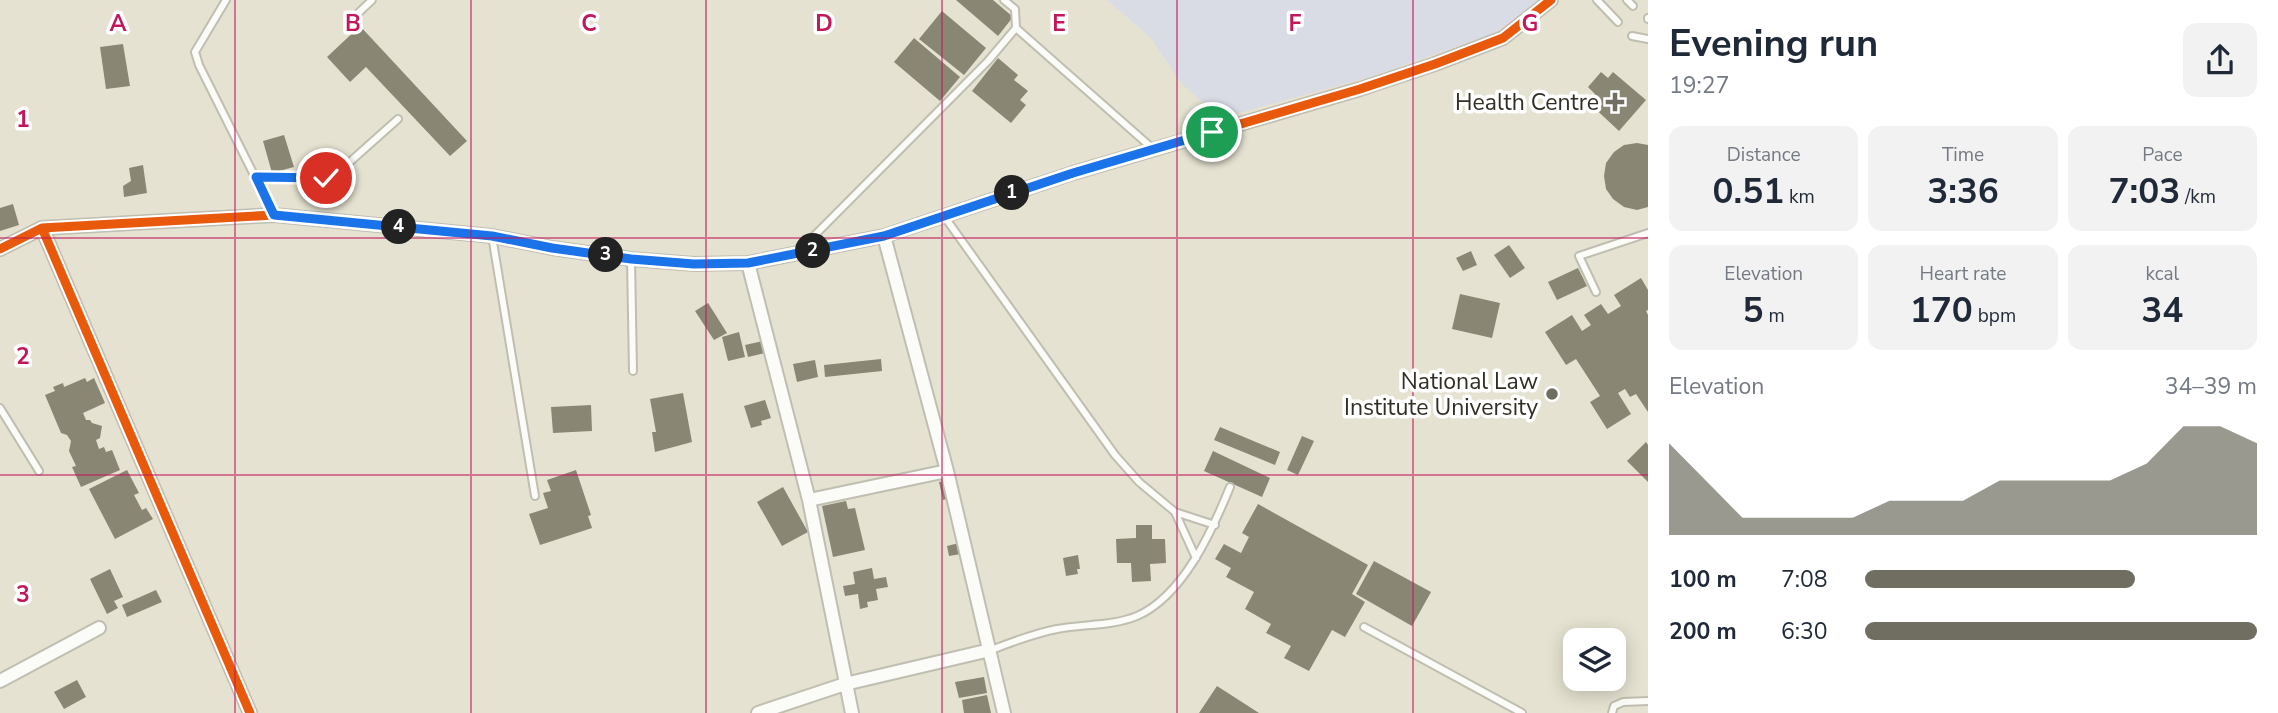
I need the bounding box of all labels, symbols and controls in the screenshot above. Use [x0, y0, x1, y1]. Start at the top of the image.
text: A [109, 8, 127, 39]
text: B [345, 8, 361, 39]
text: C [581, 8, 597, 39]
text: D [815, 8, 833, 39]
text: E [1052, 8, 1066, 39]
text: F [1289, 8, 1302, 39]
text: G [1522, 8, 1538, 39]
text: Evening run [1669, 18, 1878, 69]
button: share [2183, 23, 2257, 97]
text: 19:27 [1669, 70, 1729, 101]
place label: Health Centre [1455, 87, 1599, 118]
marker: Health Centre [1605, 92, 1625, 112]
pin [1182, 102, 1242, 162]
text: 1 [16, 104, 30, 135]
icon: arrive [1193, 113, 1231, 151]
text: Distance [1727, 142, 1801, 168]
text: Time [1942, 142, 1984, 168]
text: Pace [2142, 142, 2183, 168]
pin [296, 148, 356, 208]
icon: check [307, 159, 345, 197]
text: 0.51 [1712, 168, 1784, 215]
text: 3:36 [1927, 168, 1999, 215]
text: 7:03 [2108, 168, 2180, 215]
pin: 1 [995, 176, 1030, 210]
text: 1 [1006, 179, 1017, 205]
text: km [1784, 184, 1815, 210]
text: /km [2180, 184, 2216, 210]
pin: 4 [382, 210, 416, 244]
text: 4 [393, 213, 404, 239]
pin: 2 [796, 233, 830, 268]
text: 2 [807, 237, 818, 263]
pin: 3 [588, 238, 624, 272]
text: 3 [600, 241, 611, 267]
text: Elevation [1724, 261, 1803, 287]
text: Heart rate [1920, 261, 2006, 287]
text: kcal [2145, 261, 2179, 287]
text: 5 [1743, 287, 1764, 334]
text: 170 [1910, 287, 1973, 334]
text: 34 [2141, 287, 2183, 334]
text: m [1764, 303, 1785, 329]
text: bpm [1973, 303, 2016, 329]
text: 2 [16, 341, 30, 372]
place label: National Law Institute University [1344, 366, 1538, 423]
text: Elevation [1669, 371, 1764, 402]
text: 34–39 m [2165, 371, 2257, 402]
marker: National Law Institute University [1544, 386, 1560, 402]
text: 100 m [1669, 564, 1737, 595]
text: 7:08 [1781, 564, 1828, 595]
text: 3 [16, 579, 30, 610]
text: 200 m [1669, 616, 1737, 647]
text: 6:30 [1781, 616, 1828, 647]
map controls [1563, 628, 1626, 691]
button: layers [1563, 628, 1626, 691]

